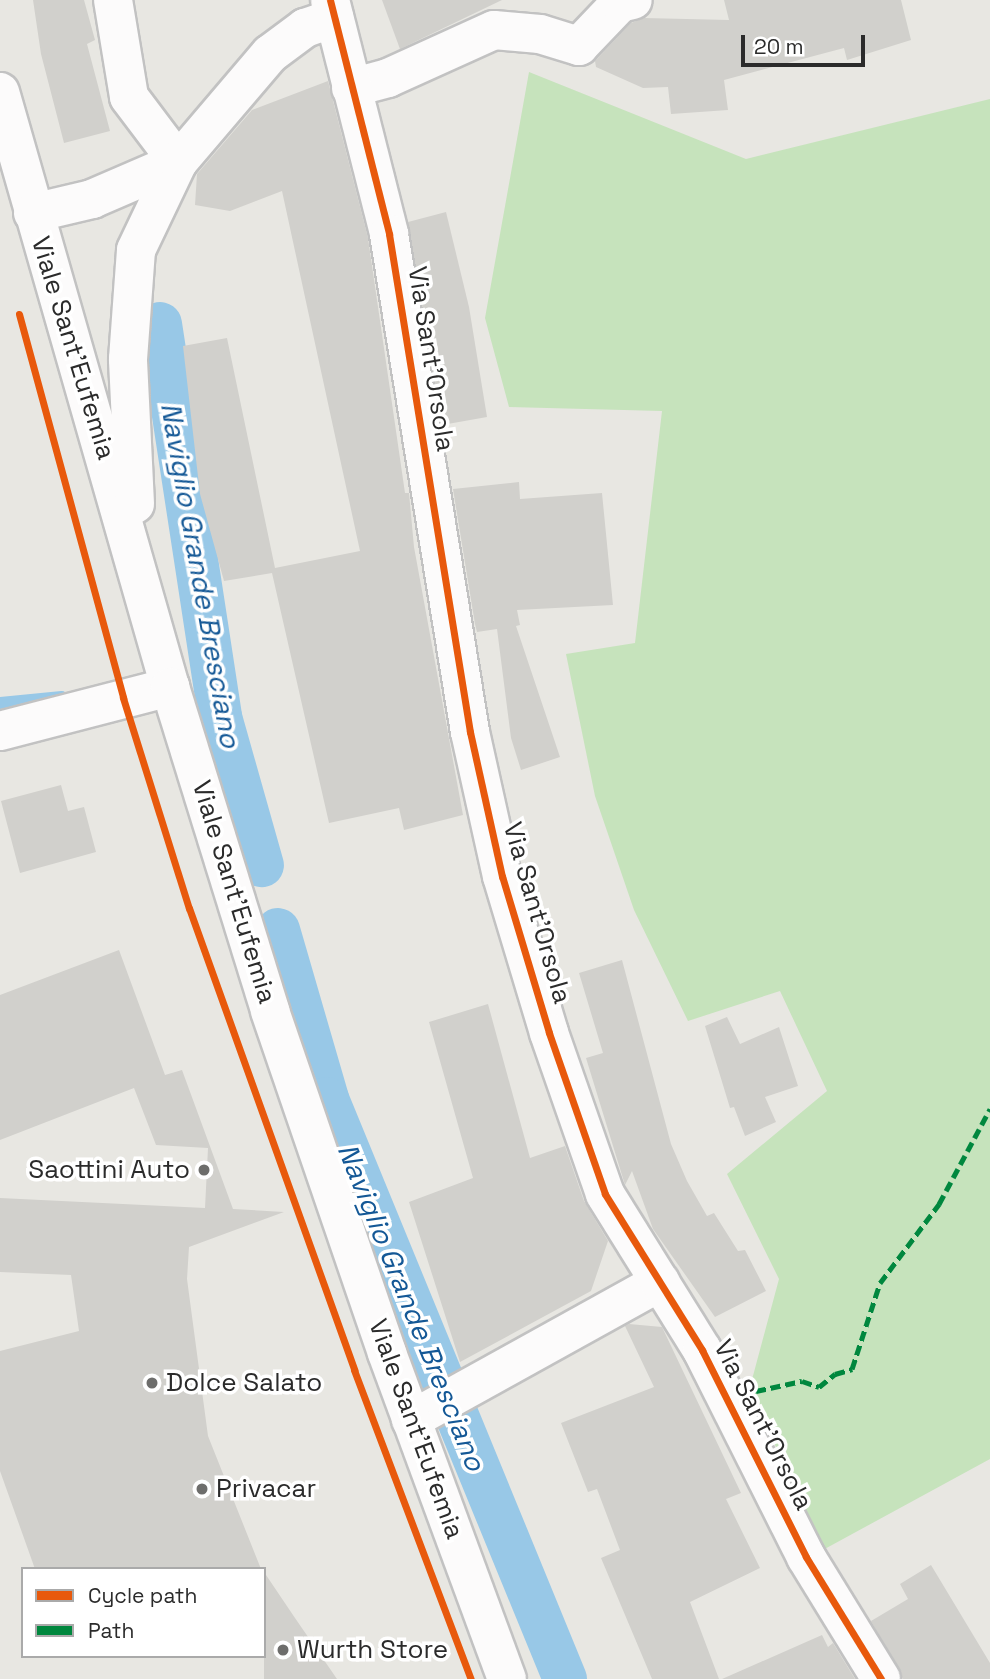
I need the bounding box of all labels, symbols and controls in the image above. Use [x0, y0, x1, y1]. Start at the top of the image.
scale bar [745, 21, 869, 65]
text: 20 m [754, 33, 804, 60]
street label: Viale Sant'Eufemia [24, 233, 122, 463]
street label: Via Sant'Orsola [401, 264, 461, 454]
water label: Naviglio Grande Bresciano [154, 400, 248, 750]
street label: Viale Sant'Eufemia [185, 777, 283, 1007]
street label: Via Sant'Orsola [496, 819, 578, 1007]
water label: Naviglio Grande Bresciano [331, 1139, 493, 1475]
place label: Saottini Auto [28, 1154, 190, 1186]
marker: Saottini Auto [196, 1162, 212, 1178]
street label: Viale Sant'Eufemia [362, 1315, 470, 1543]
street label: Via Sant'Orsola [707, 1335, 819, 1515]
place label: Dolce Salato [166, 1367, 322, 1399]
marker: Dolce Salato [144, 1375, 160, 1391]
place label: Privacar [216, 1473, 316, 1505]
marker: Privacar [194, 1481, 210, 1497]
legend [21, 1567, 266, 1658]
text: Cycle path [88, 1582, 197, 1609]
text: Path [88, 1617, 134, 1644]
place label: Wurth Store [297, 1634, 448, 1666]
marker: Wurth Store [275, 1642, 291, 1658]

